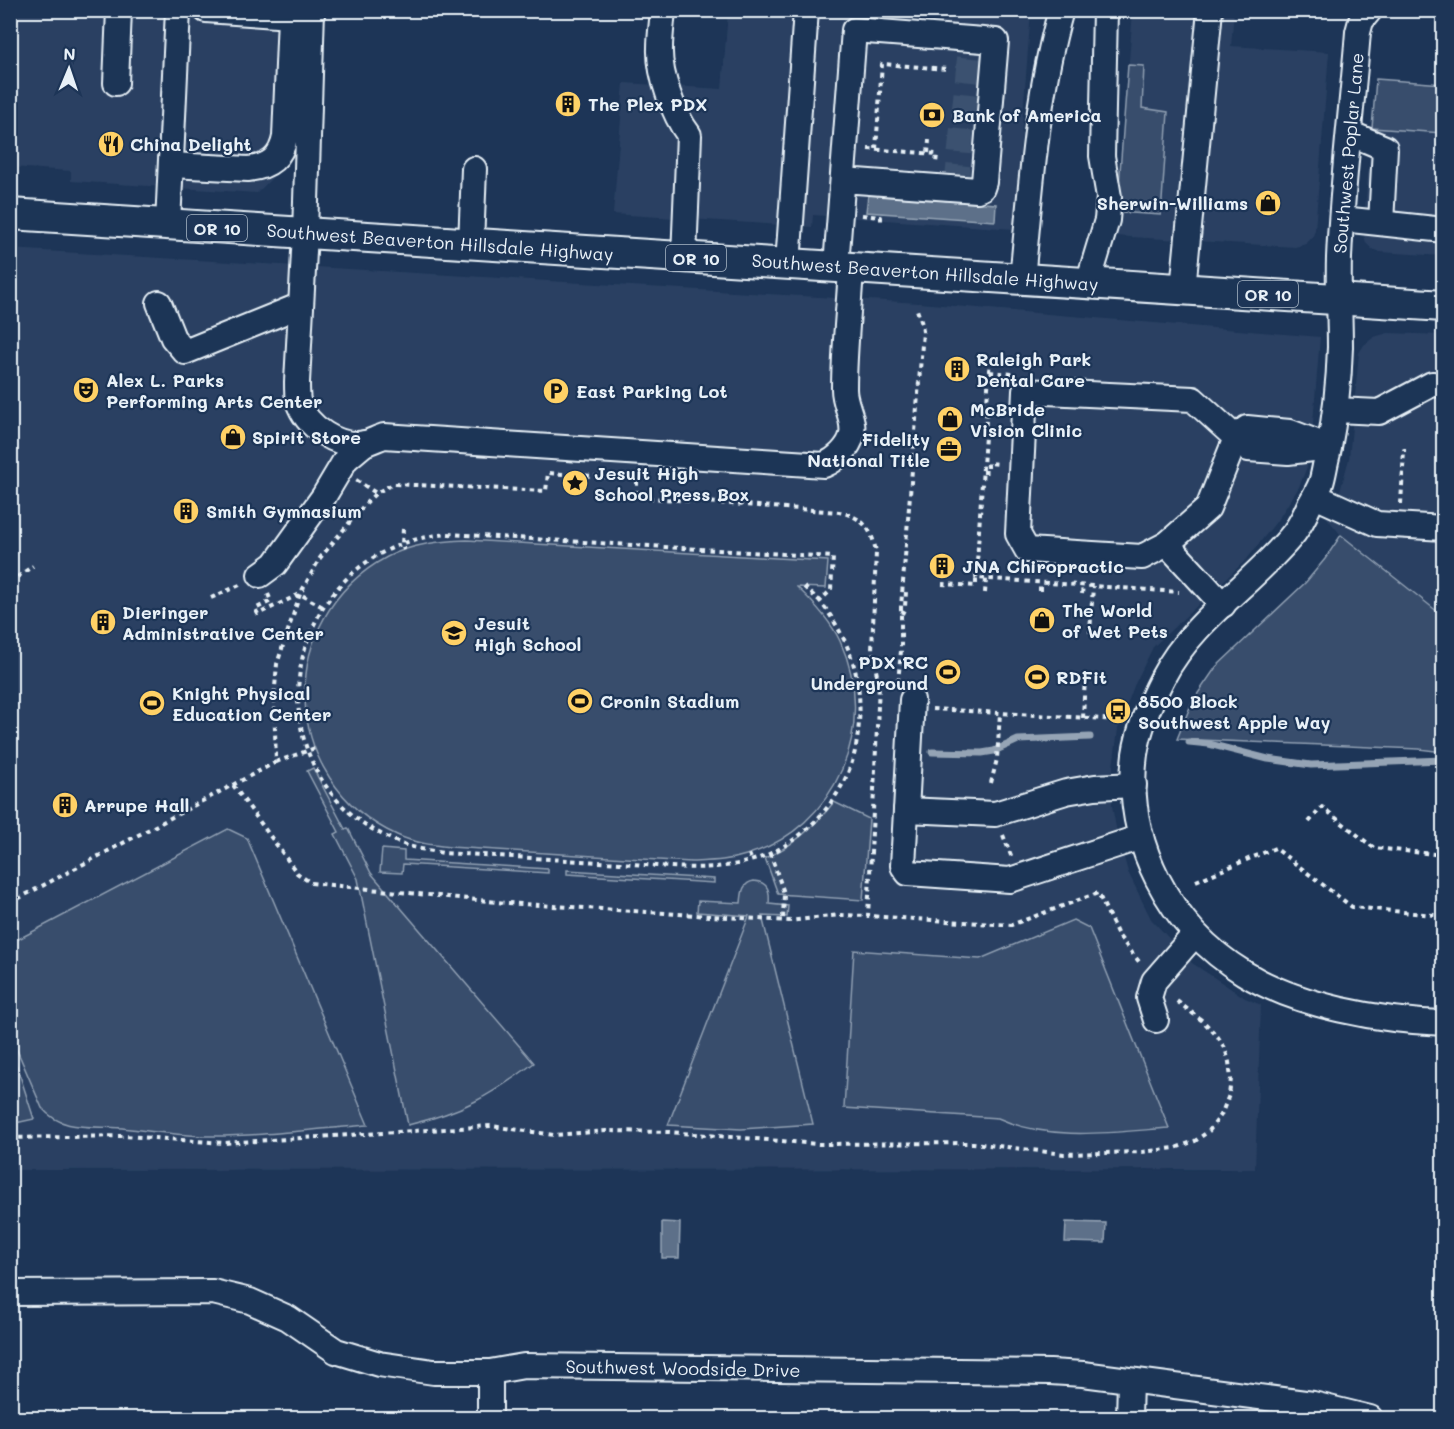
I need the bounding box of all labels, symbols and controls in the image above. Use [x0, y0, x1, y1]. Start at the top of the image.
north arrow [39, 39, 99, 99]
text: N [63, 43, 76, 64]
street label: Southwest Poplar Lane [1327, 52, 1369, 254]
building icon: The Plex PDX [553, 89, 583, 119]
place label: The Plex PDX [588, 92, 708, 116]
bank icon: Bank of America [917, 100, 947, 130]
place label: Bank of America [952, 103, 1102, 127]
restaurant icon: China Delight [96, 129, 126, 159]
place label: China Delight [130, 132, 252, 156]
shop icon: Sherwin-Williams [1253, 188, 1283, 218]
place label: Sherwin-Williams [1097, 191, 1248, 215]
road number: OR 10 [187, 215, 247, 241]
street label: Southwest Beaverton Hillsdale Highway [266, 218, 614, 266]
road number: OR 10 [666, 245, 726, 271]
street label: Southwest Beaverton Hillsdale Highway [751, 248, 1099, 296]
road number: OR 10 [1238, 281, 1298, 307]
place label: Raleigh Park Dental Care [976, 347, 1091, 392]
building icon: Raleigh Park Dental Care [942, 354, 972, 384]
place label: Alex L. Parks Performing Arts Center [106, 368, 322, 413]
theatre icon: Alex L. Parks Performing Arts Center [71, 375, 101, 405]
parking icon: East Parking Lot [541, 376, 571, 406]
place label: East Parking Lot [576, 379, 728, 403]
place label: McBride Vision Clinic [970, 397, 1083, 442]
shop icon: McBride Vision Clinic [935, 404, 965, 434]
shop icon: Spirit Store [218, 422, 248, 452]
place label: Spirit Store [252, 425, 361, 449]
place label: Fidelity National Title [807, 427, 930, 472]
office icon: Fidelity National Title [934, 434, 964, 464]
place label: Jesuit High School Press Box [594, 461, 749, 506]
place icon: Jesuit High School Press Box [560, 468, 590, 498]
building icon: Smith Gymnasium [171, 496, 201, 526]
place label: Smith Gymnasium [206, 499, 362, 523]
building icon: JNA Chiropractic [927, 551, 957, 581]
place label: JNA Chiropractic [962, 554, 1124, 578]
place label: The World of Wet Pets [1062, 598, 1168, 643]
place label: Dieringer Administrative Center [122, 600, 324, 645]
shop icon: The World of Wet Pets [1027, 605, 1057, 635]
building icon: Dieringer Administrative Center [88, 607, 118, 637]
place label: Jesuit High School [474, 611, 581, 656]
school or university icon: Jesuit High School [439, 618, 469, 648]
place label: PDX RC Underground [810, 650, 928, 695]
sports icon: PDX RC Underground [933, 657, 963, 687]
sports icon: RDFit [1022, 662, 1052, 692]
place label: RDFit [1056, 665, 1107, 689]
place label: Knight Physical Education Center [172, 681, 331, 726]
sports icon: Cronin Stadium [565, 686, 595, 716]
sports icon: Knight Physical Education Center [137, 688, 167, 718]
place label: Cronin Stadium [600, 689, 739, 713]
place label: 8500 Block Southwest Apple Way [1138, 689, 1331, 734]
bus stop icon: 8500 Block Southwest Apple Way [1103, 696, 1133, 726]
building icon: Arrupe Hall [50, 790, 80, 820]
place label: Arrupe Hall [84, 793, 189, 817]
street label: Southwest Woodside Drive [565, 1354, 801, 1382]

